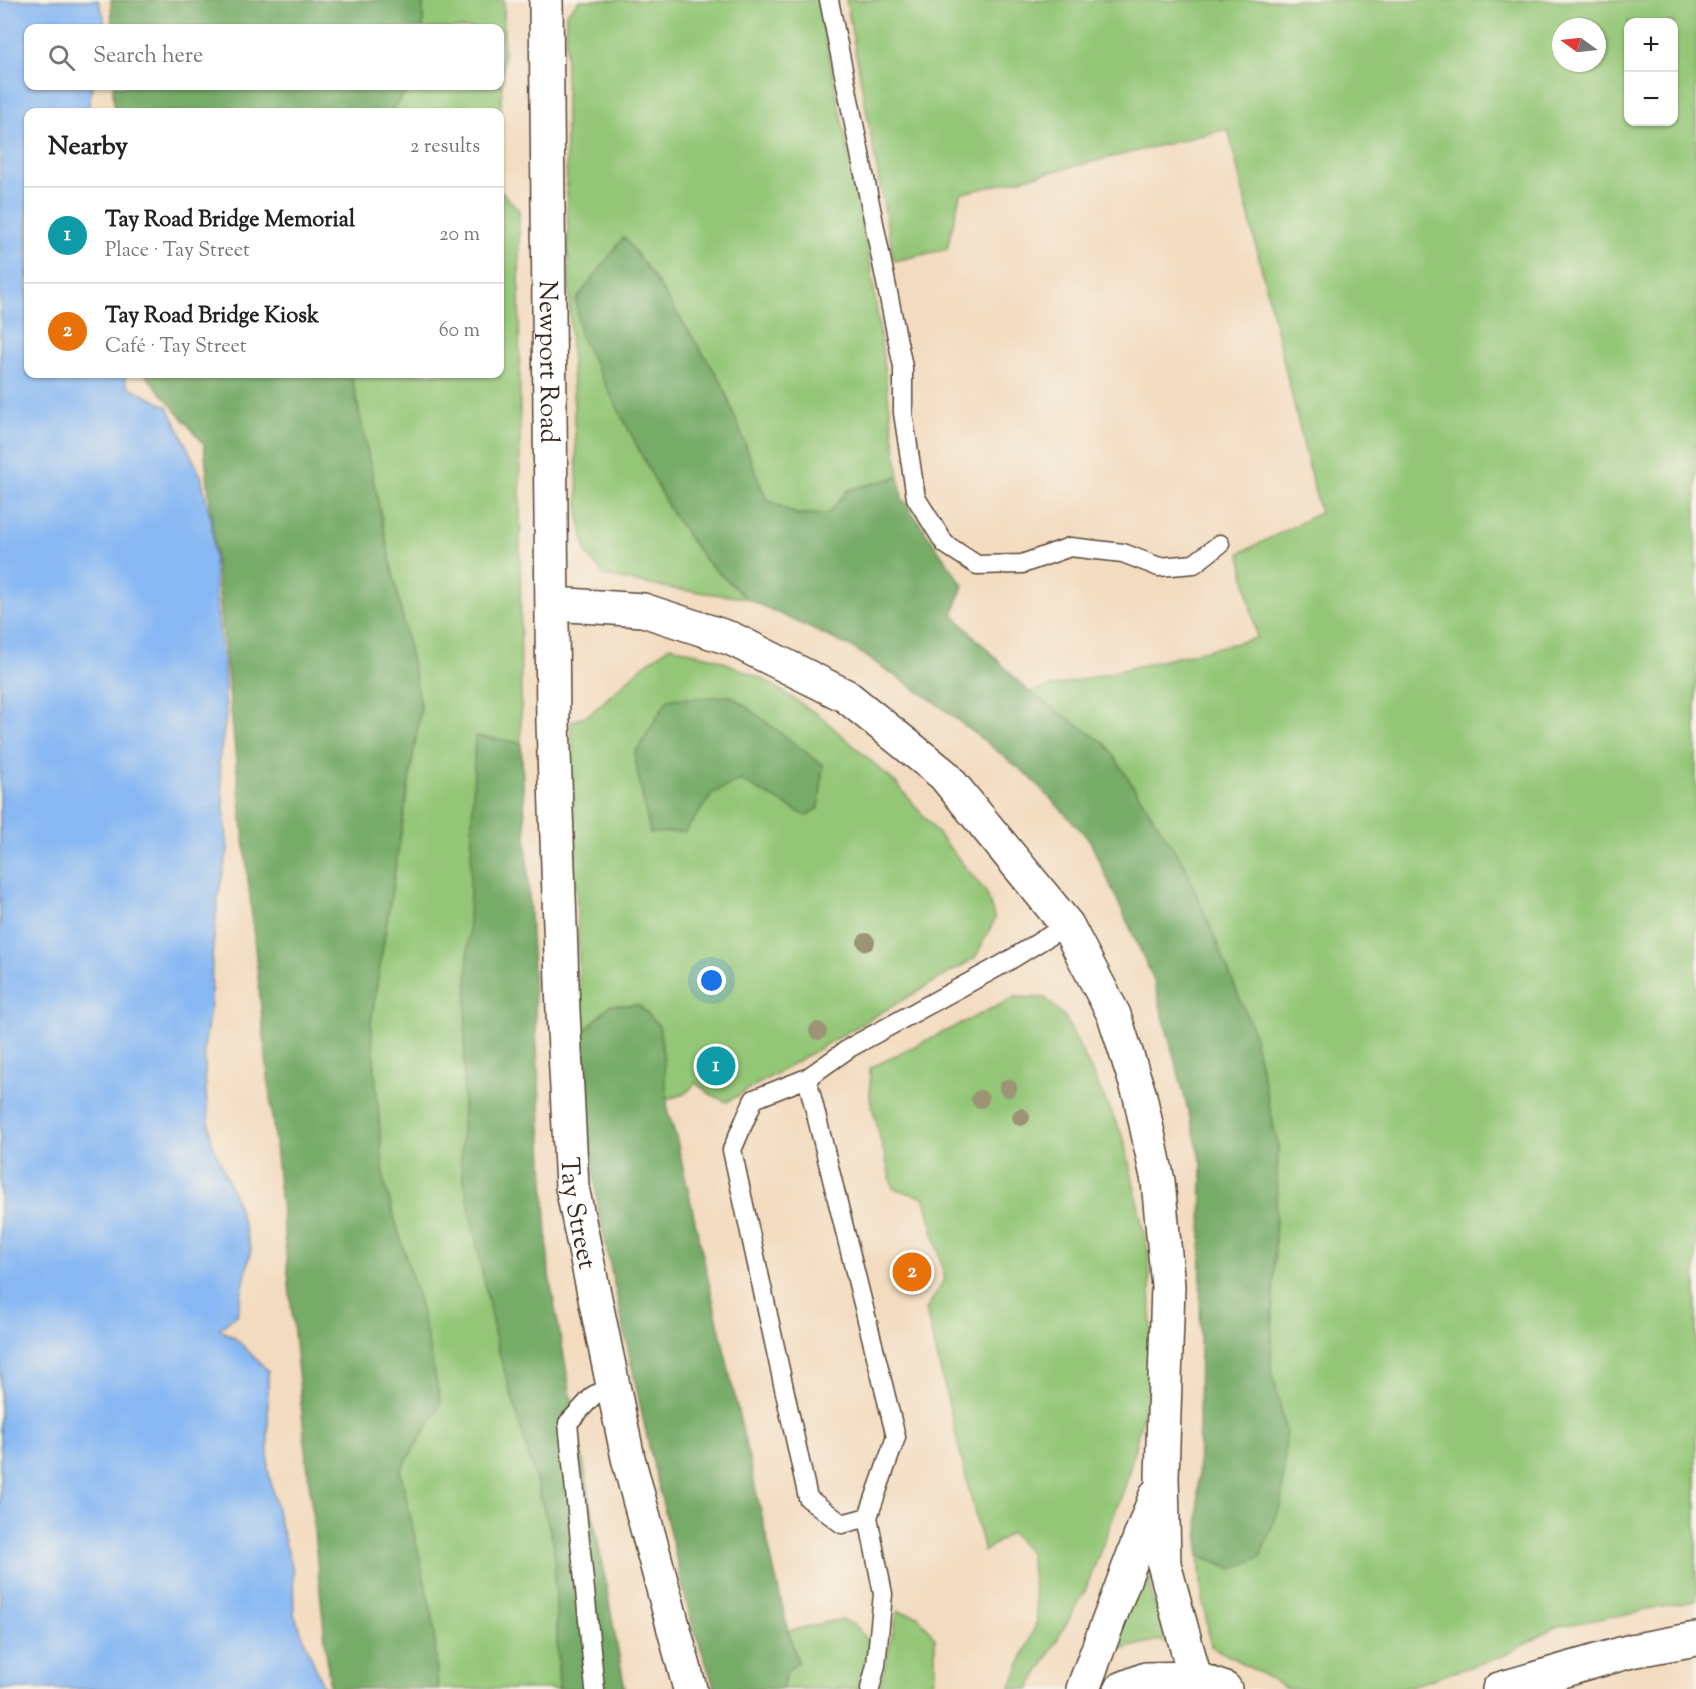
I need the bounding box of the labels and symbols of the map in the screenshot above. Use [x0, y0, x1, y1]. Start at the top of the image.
north arrow [1552, 18, 1606, 72]
street label: Newport Road [528, 280, 566, 444]
your location [697, 966, 726, 995]
pin: 1 [696, 1044, 736, 1088]
street label: Tay Street [549, 1156, 605, 1273]
pin: 2 [892, 1250, 932, 1294]

